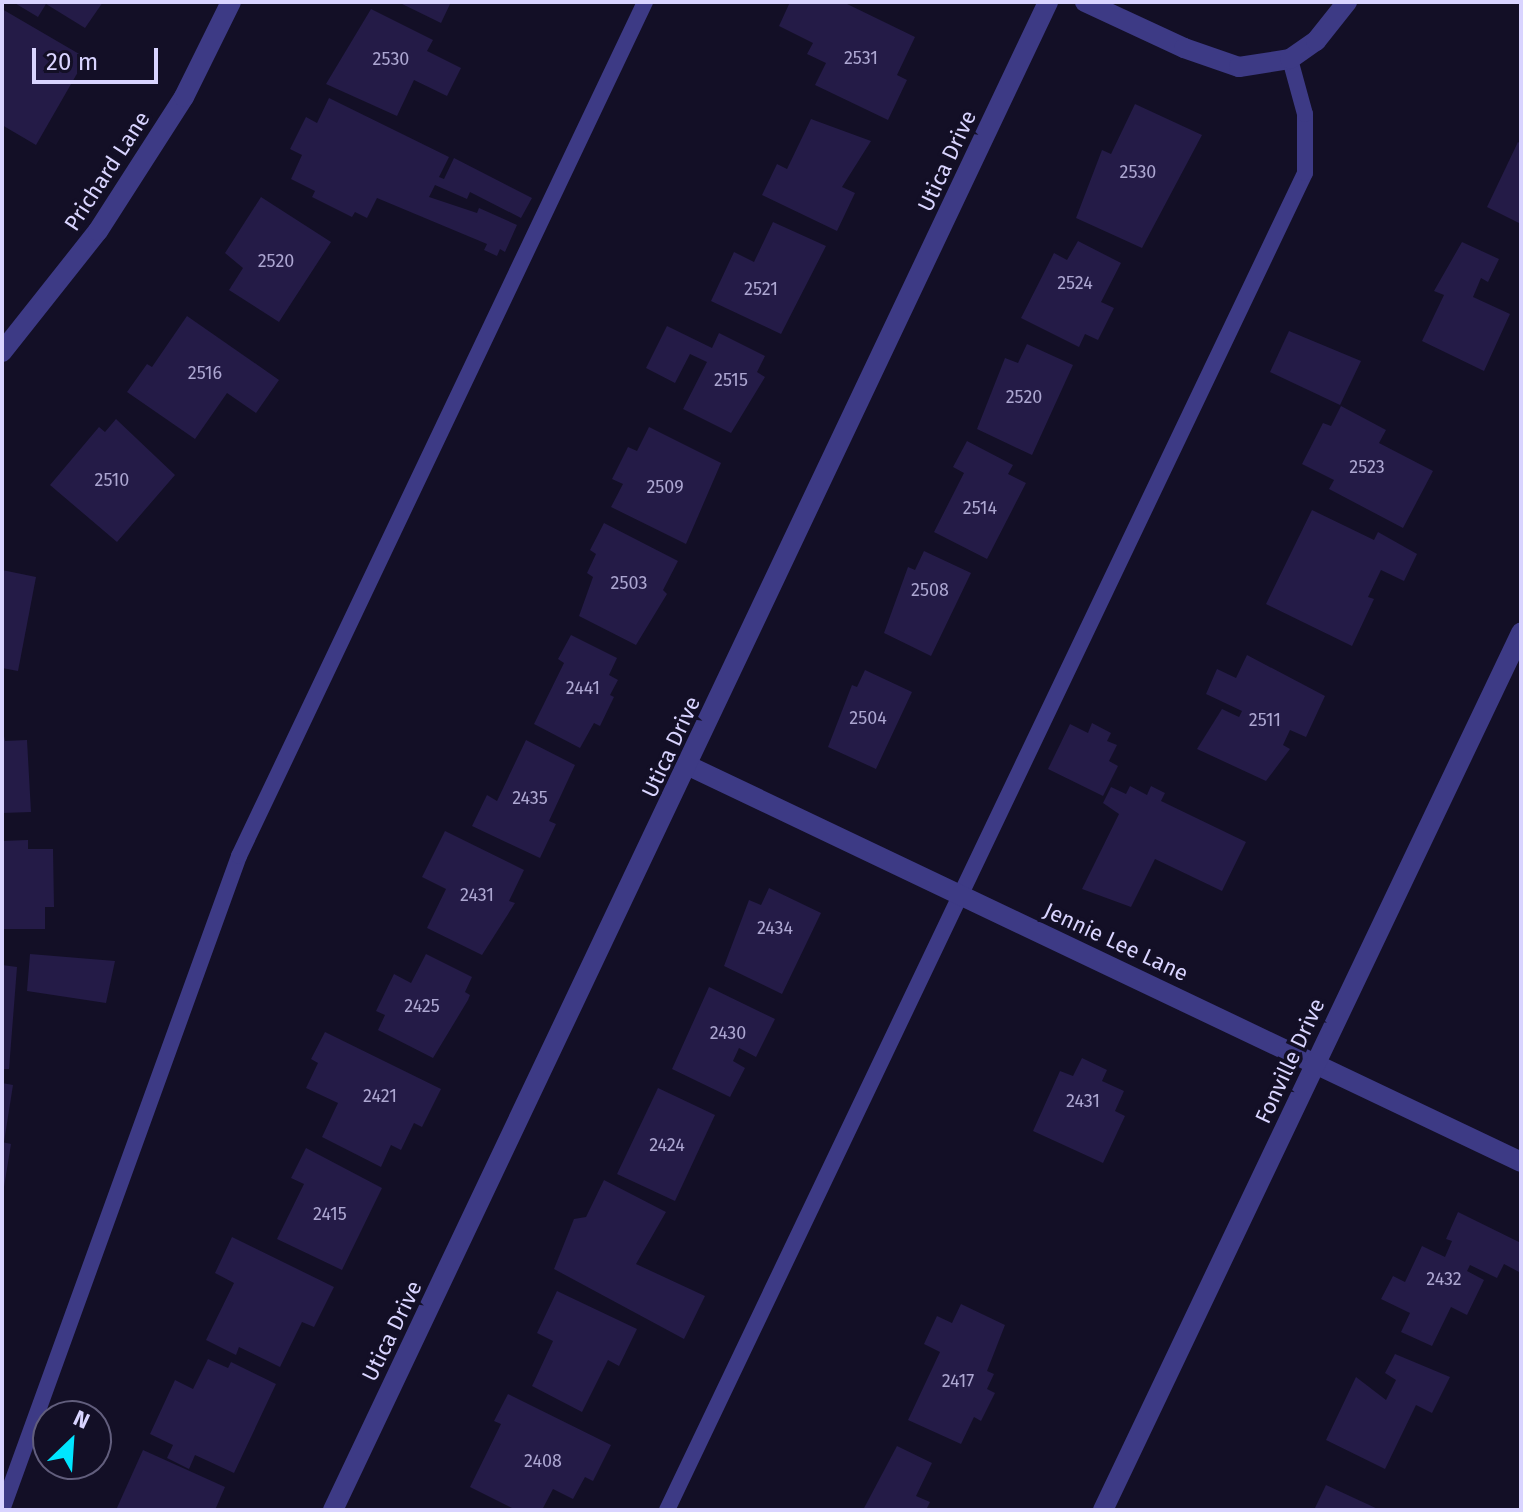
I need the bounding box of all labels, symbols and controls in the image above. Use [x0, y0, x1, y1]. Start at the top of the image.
scale bar [36, 32, 162, 82]
house number: 2531 [844, 47, 878, 69]
text: 20 m [46, 48, 98, 76]
house number: 2530 [373, 48, 409, 70]
street label: Prichard Lane [59, 106, 155, 236]
street label: Utica Drive [912, 106, 982, 216]
house number: 2530 [1120, 161, 1156, 183]
house number: 2520 [258, 250, 294, 272]
house number: 2524 [1057, 272, 1093, 294]
house number: 2521 [744, 278, 778, 300]
house number: 2516 [188, 362, 222, 384]
house number: 2515 [714, 369, 748, 391]
house number: 2520 [1006, 386, 1042, 408]
house number: 2523 [1349, 456, 1385, 478]
house number: 2510 [95, 469, 129, 491]
house number: 2509 [646, 476, 684, 498]
house number: 2514 [963, 497, 997, 519]
house number: 2503 [611, 572, 647, 594]
house number: 2508 [911, 579, 949, 601]
house number: 2441 [566, 677, 600, 699]
street label: Utica Drive [636, 692, 706, 802]
house number: 2504 [849, 707, 887, 729]
house number: 2511 [1249, 709, 1281, 731]
house number: 2435 [512, 787, 548, 809]
house number: 2431 [460, 884, 494, 906]
street label: Jennie Lee Lane [1040, 897, 1192, 987]
house number: 2434 [757, 917, 793, 939]
street label: Fonville Drive [1250, 994, 1330, 1128]
house number: 2425 [404, 995, 440, 1017]
house number: 2430 [710, 1022, 746, 1044]
house number: 2421 [363, 1085, 397, 1107]
house number: 2431 [1066, 1090, 1100, 1112]
house number: 2424 [649, 1134, 685, 1156]
house number: 2415 [313, 1203, 347, 1225]
house number: 2432 [1426, 1268, 1462, 1290]
street label: Utica Drive [356, 1277, 428, 1385]
house number: 2417 [942, 1370, 974, 1392]
north arrow [32, 1400, 112, 1480]
text: N [69, 1404, 94, 1435]
house number: 2408 [524, 1450, 562, 1472]

